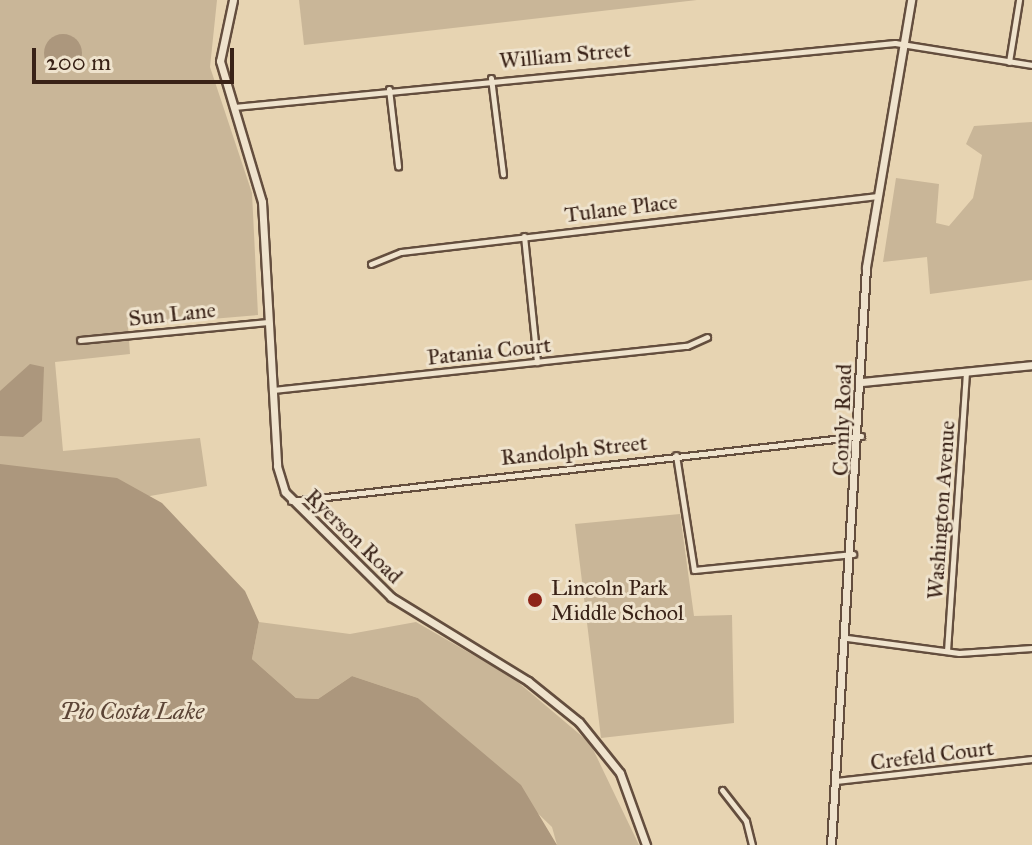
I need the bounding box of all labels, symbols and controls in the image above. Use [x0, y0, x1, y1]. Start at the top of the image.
scale bar [36, 32, 238, 82]
street label: William Street [498, 36, 632, 74]
text: 200 m [46, 47, 111, 77]
street label: Tulane Place [563, 188, 679, 228]
street label: Sun Lane [127, 296, 217, 332]
street label: Patania Court [426, 331, 552, 371]
street label: Comly Road [827, 363, 857, 477]
street label: Washington Avenue [922, 420, 960, 600]
street label: Randolph Street [499, 429, 649, 471]
street label: Ryerson Road [300, 483, 408, 589]
place label: Lincoln Park Middle School [551, 574, 684, 626]
marker: Lincoln Park Middle School [526, 591, 544, 609]
water label: Pio Costa Lake [60, 698, 204, 726]
street label: Crefeld Court [869, 734, 995, 776]

